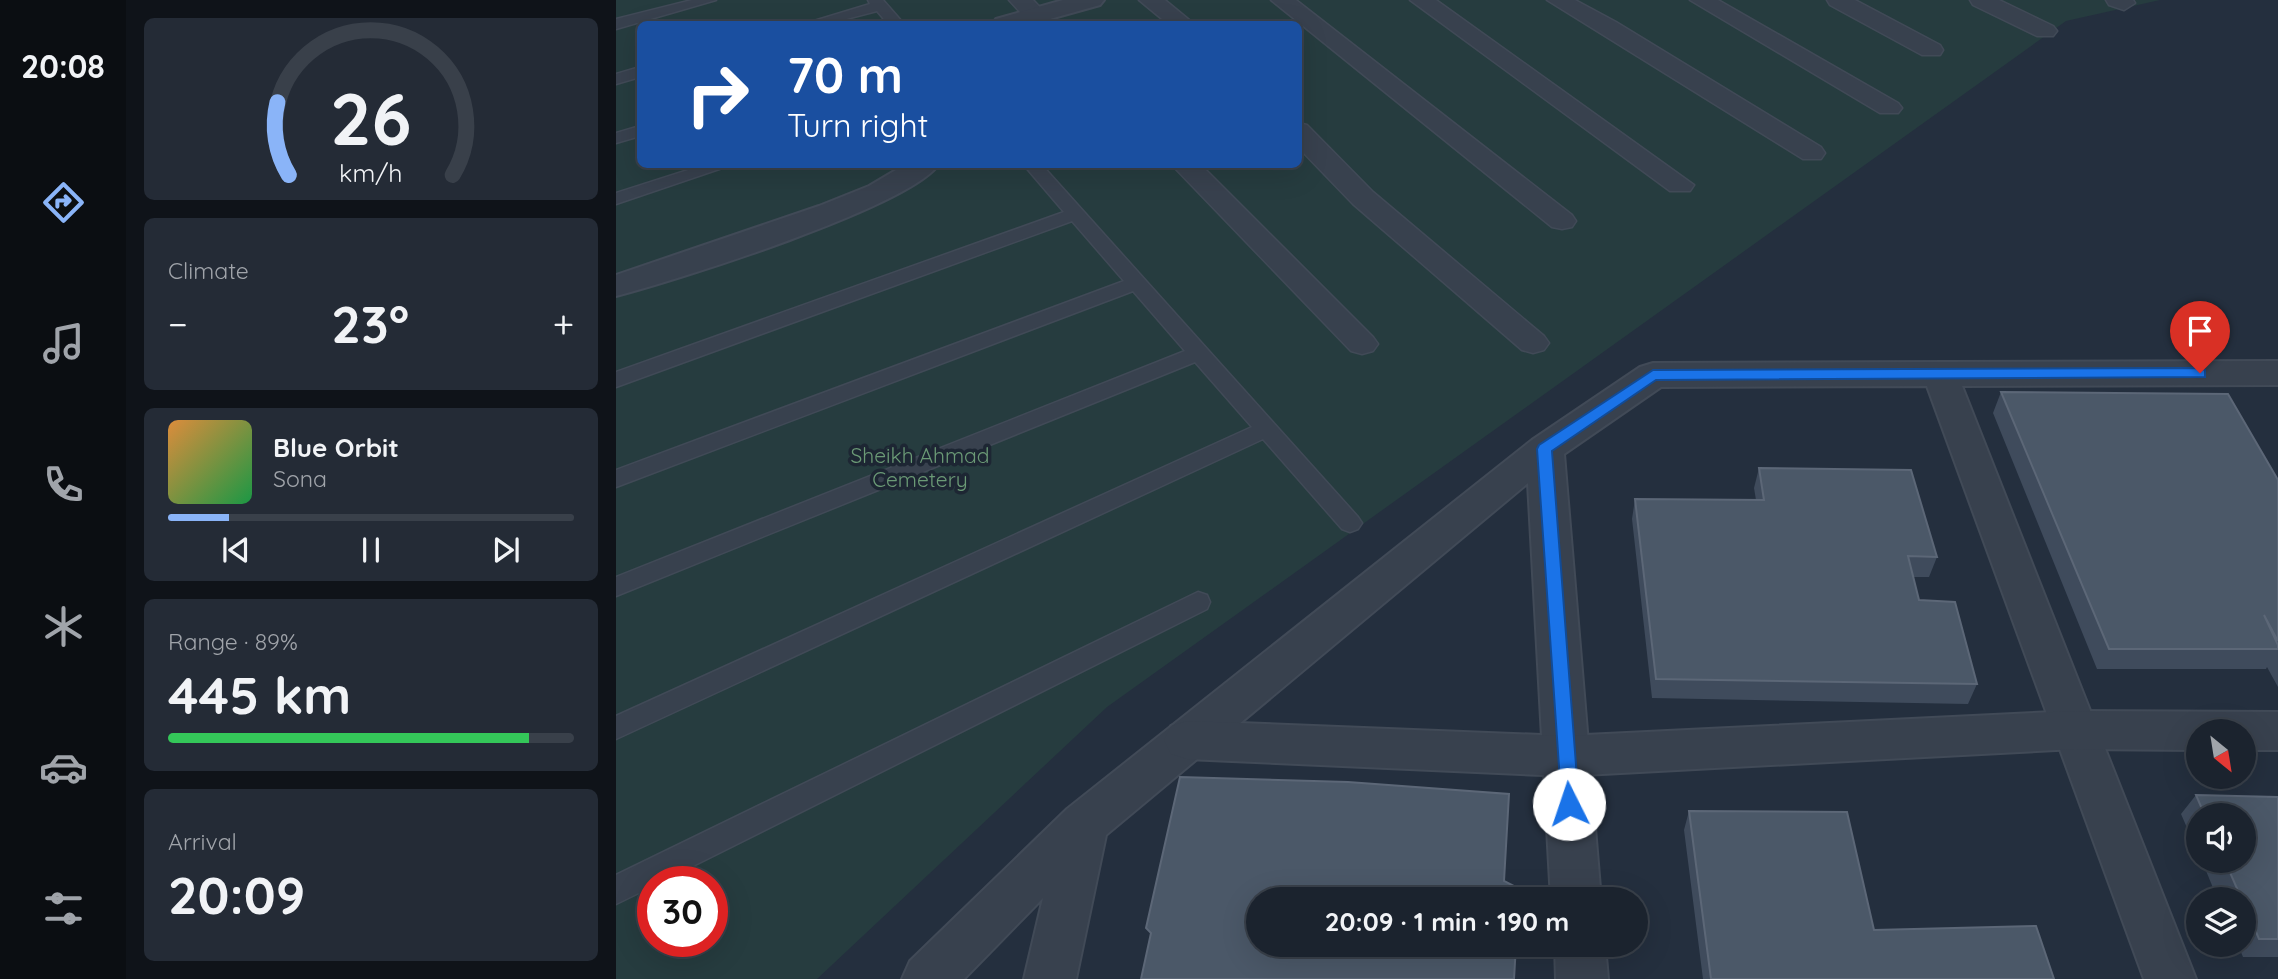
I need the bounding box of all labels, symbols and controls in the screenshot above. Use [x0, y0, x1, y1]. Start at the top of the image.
text: 70 m [787, 44, 903, 105]
text: 20:08 [21, 46, 105, 86]
icon: right [672, 49, 763, 140]
text: 26 [330, 72, 412, 163]
text: Turn right [787, 105, 928, 145]
text: km/h [339, 157, 403, 188]
icon: directions [39, 178, 88, 227]
text: Climate [168, 256, 249, 285]
text: 23° [331, 291, 409, 356]
text: − [168, 300, 188, 348]
text: + [553, 300, 574, 348]
pin [2170, 301, 2230, 373]
icon: arrive [2181, 312, 2219, 350]
icon: music [39, 319, 88, 368]
text: Blue Orbit [273, 431, 399, 464]
park label: Sheikh Ahmad Cemetery [851, 442, 990, 492]
icon: phone [39, 460, 88, 509]
text: Sona [273, 464, 327, 493]
icon: previous [217, 531, 255, 569]
icon: pause [352, 531, 390, 569]
icon: next [487, 531, 525, 569]
icon: climate [39, 602, 88, 651]
text: Range · 89% [168, 627, 298, 656]
text: 445 km [168, 662, 351, 727]
north arrow [2186, 719, 2256, 789]
map controls [2186, 719, 2256, 957]
icon: car [39, 743, 88, 792]
position arrow [1532, 767, 1606, 841]
button: sound [2186, 803, 2256, 873]
text: Arrival [168, 827, 237, 856]
text: 20:09 [168, 862, 305, 927]
speed limit sign: 30 [637, 866, 728, 957]
icon: filters [39, 884, 88, 933]
button: layers [2186, 887, 2256, 957]
text: 20:09 · 1 min · 190 m [1325, 905, 1569, 938]

